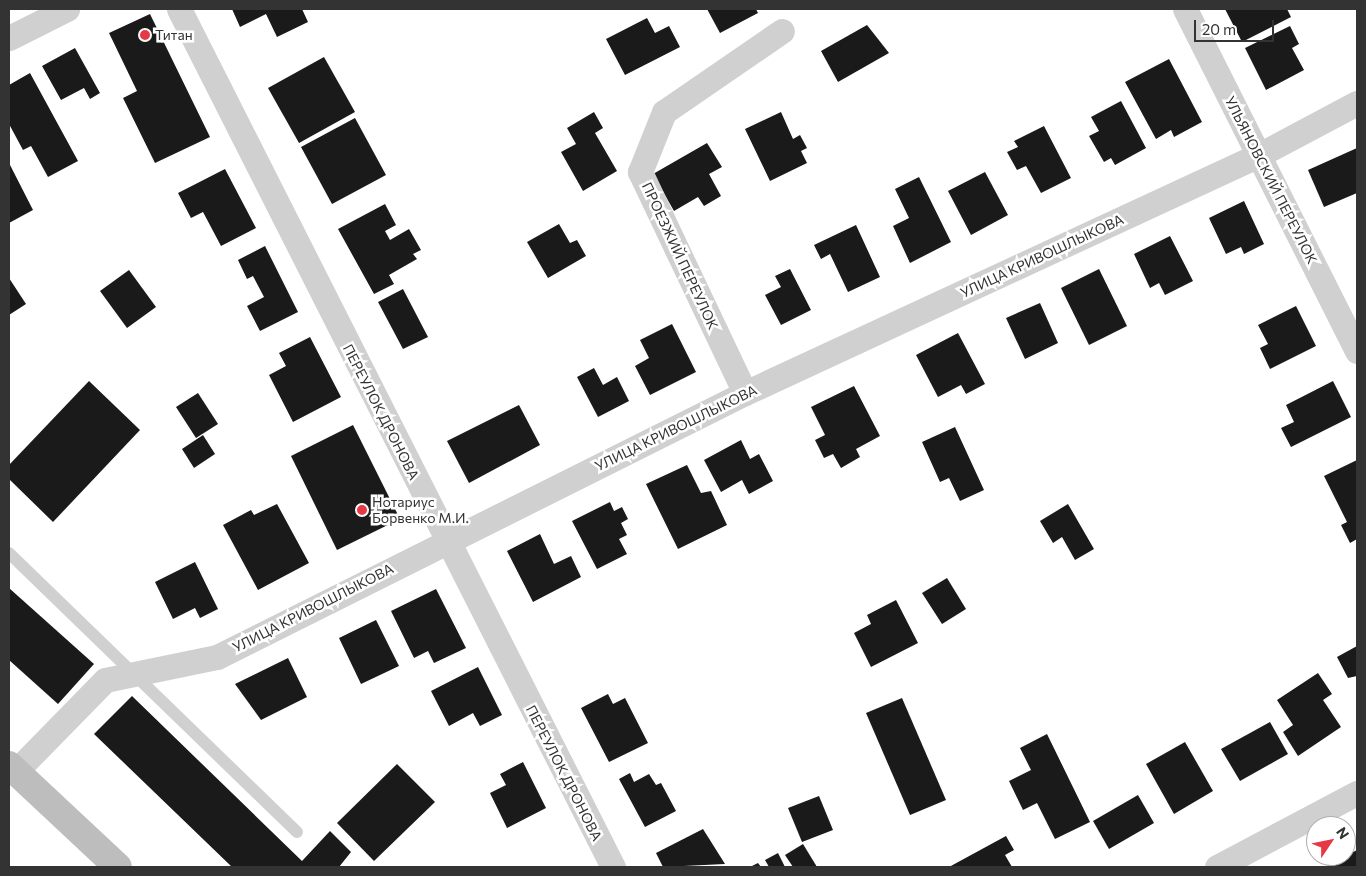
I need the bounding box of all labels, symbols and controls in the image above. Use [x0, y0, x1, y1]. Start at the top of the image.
scale bar [1196, 10, 1276, 42]
text: 20 m [1202, 20, 1236, 38]
place label: Титан [155, 27, 193, 43]
marker: Титан [139, 29, 151, 41]
street label: УЛЬЯНОВСКИЙ ПЕРЕУЛОК [1221, 93, 1321, 267]
street label: ПРОЕЗЖИЙ ПЕРЕУЛОК [638, 180, 722, 332]
street label: УЛИЦА КРИВОШЛЫКОВА [958, 211, 1126, 301]
street label: ПЕРЕУЛОК ДРОНОВА [340, 341, 422, 483]
street label: УЛИЦА КРИВОШЛЫКОВА [592, 381, 760, 475]
place label: Нотариус Борвенко М.И. [372, 494, 469, 526]
marker: Нотариус Борвенко М.И. [356, 504, 368, 516]
street label: УЛИЦА КРИВОШЛЫКОВА [230, 560, 396, 656]
street label: ПЕРЕУЛОК ДРОНОВА [523, 702, 605, 844]
north arrow [1306, 816, 1356, 866]
text: N [1333, 824, 1353, 842]

